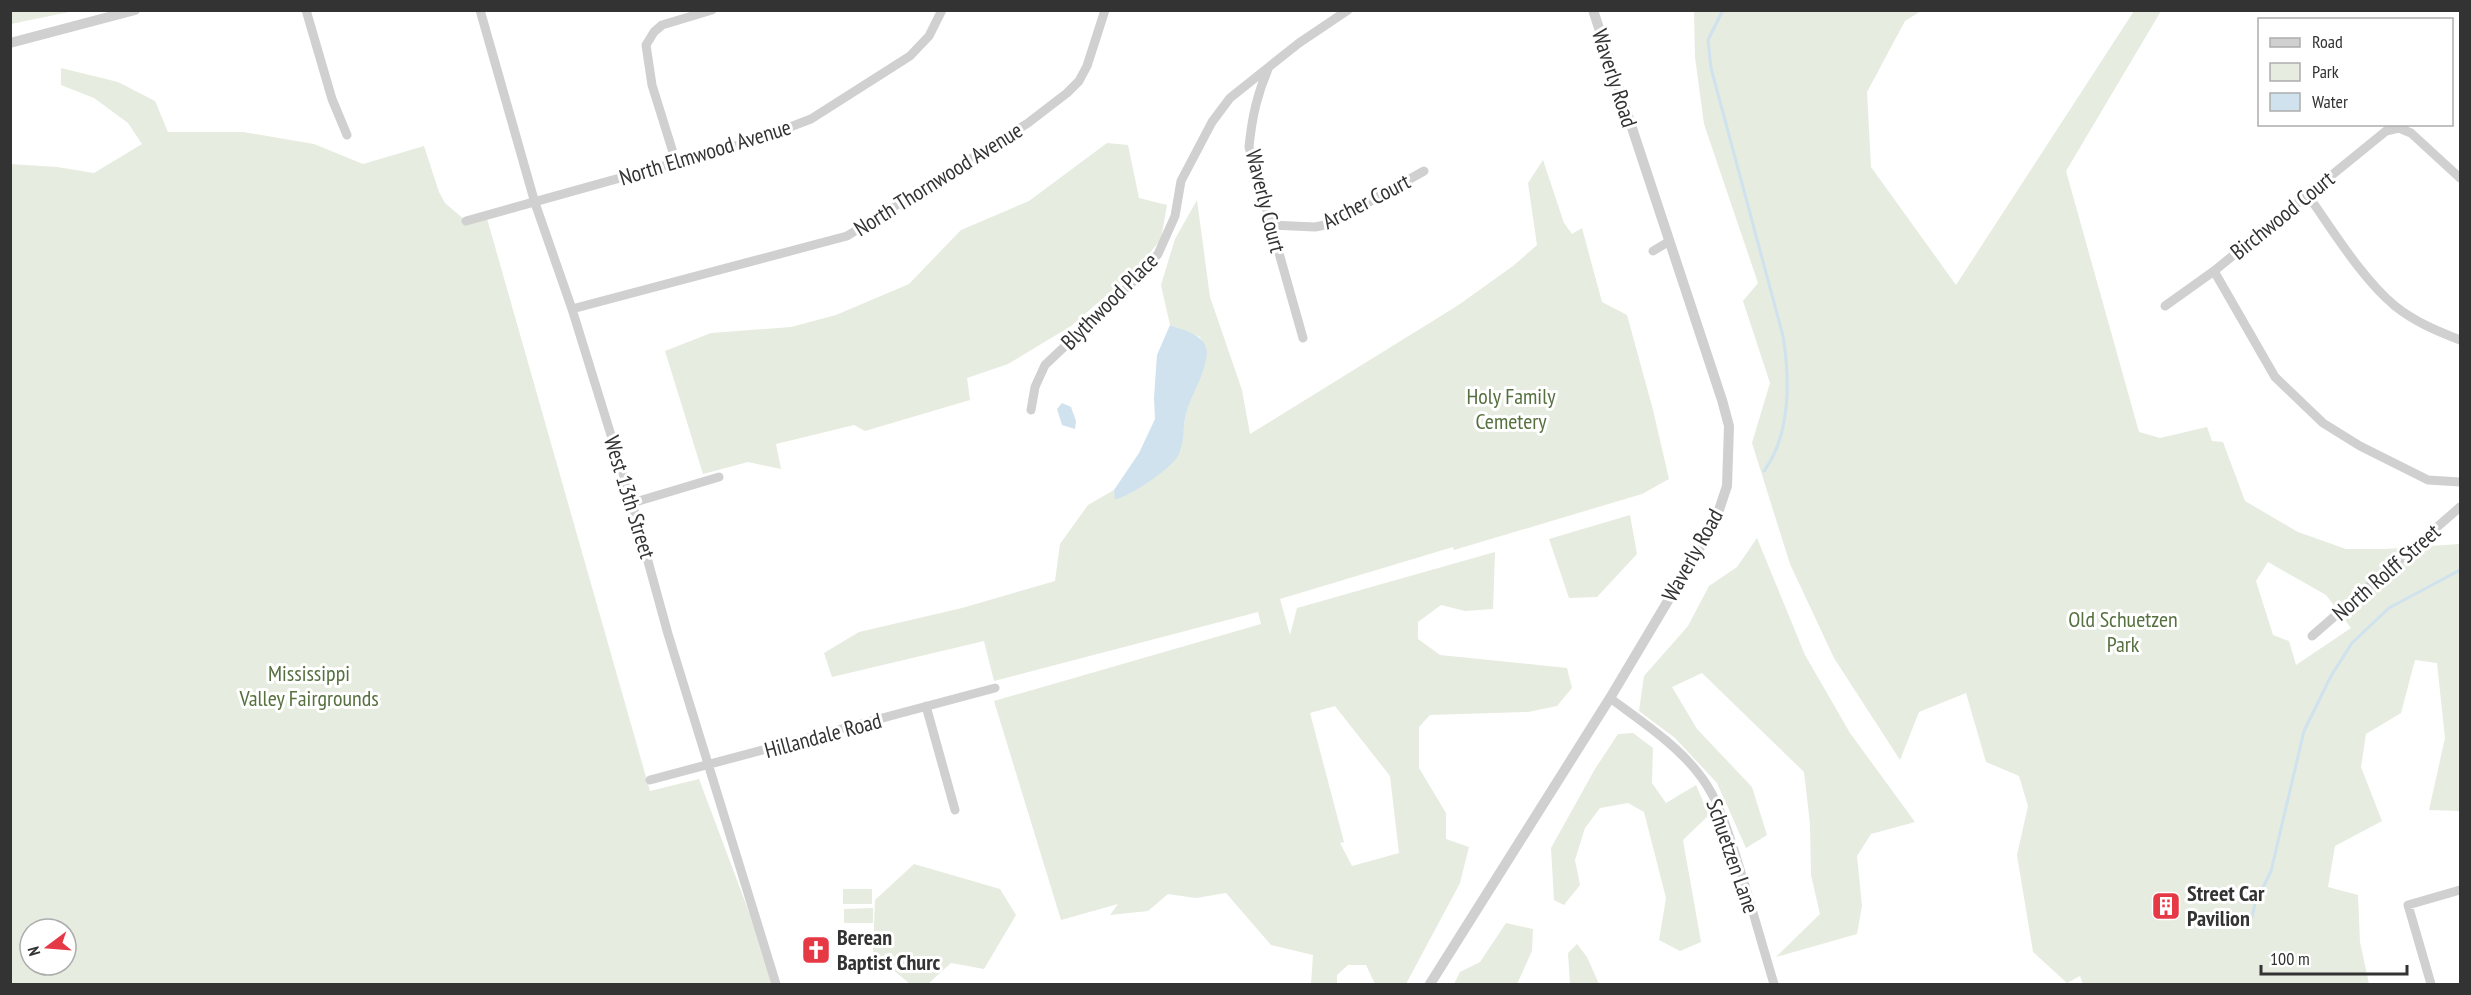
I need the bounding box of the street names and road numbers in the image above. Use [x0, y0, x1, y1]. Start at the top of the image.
street label: Waverly Road [1586, 25, 1644, 131]
street label: North Elmwood Avenue [616, 113, 794, 191]
street label: North Thornwood Avenue [849, 116, 1027, 242]
street label: Waverly Court [1240, 147, 1292, 255]
street label: Birchwood Court [2224, 165, 2340, 265]
street label: Archer Court [1317, 167, 1415, 235]
street label: Blythwood Place [1055, 247, 1163, 355]
street label: West 13th Street [598, 432, 662, 562]
street label: Waverly Road [1655, 504, 1729, 606]
street label: North Rolff Street [2326, 517, 2446, 627]
street label: Hillandale Road [761, 706, 885, 764]
street label: Schuetzen Lane [1700, 795, 1766, 917]

